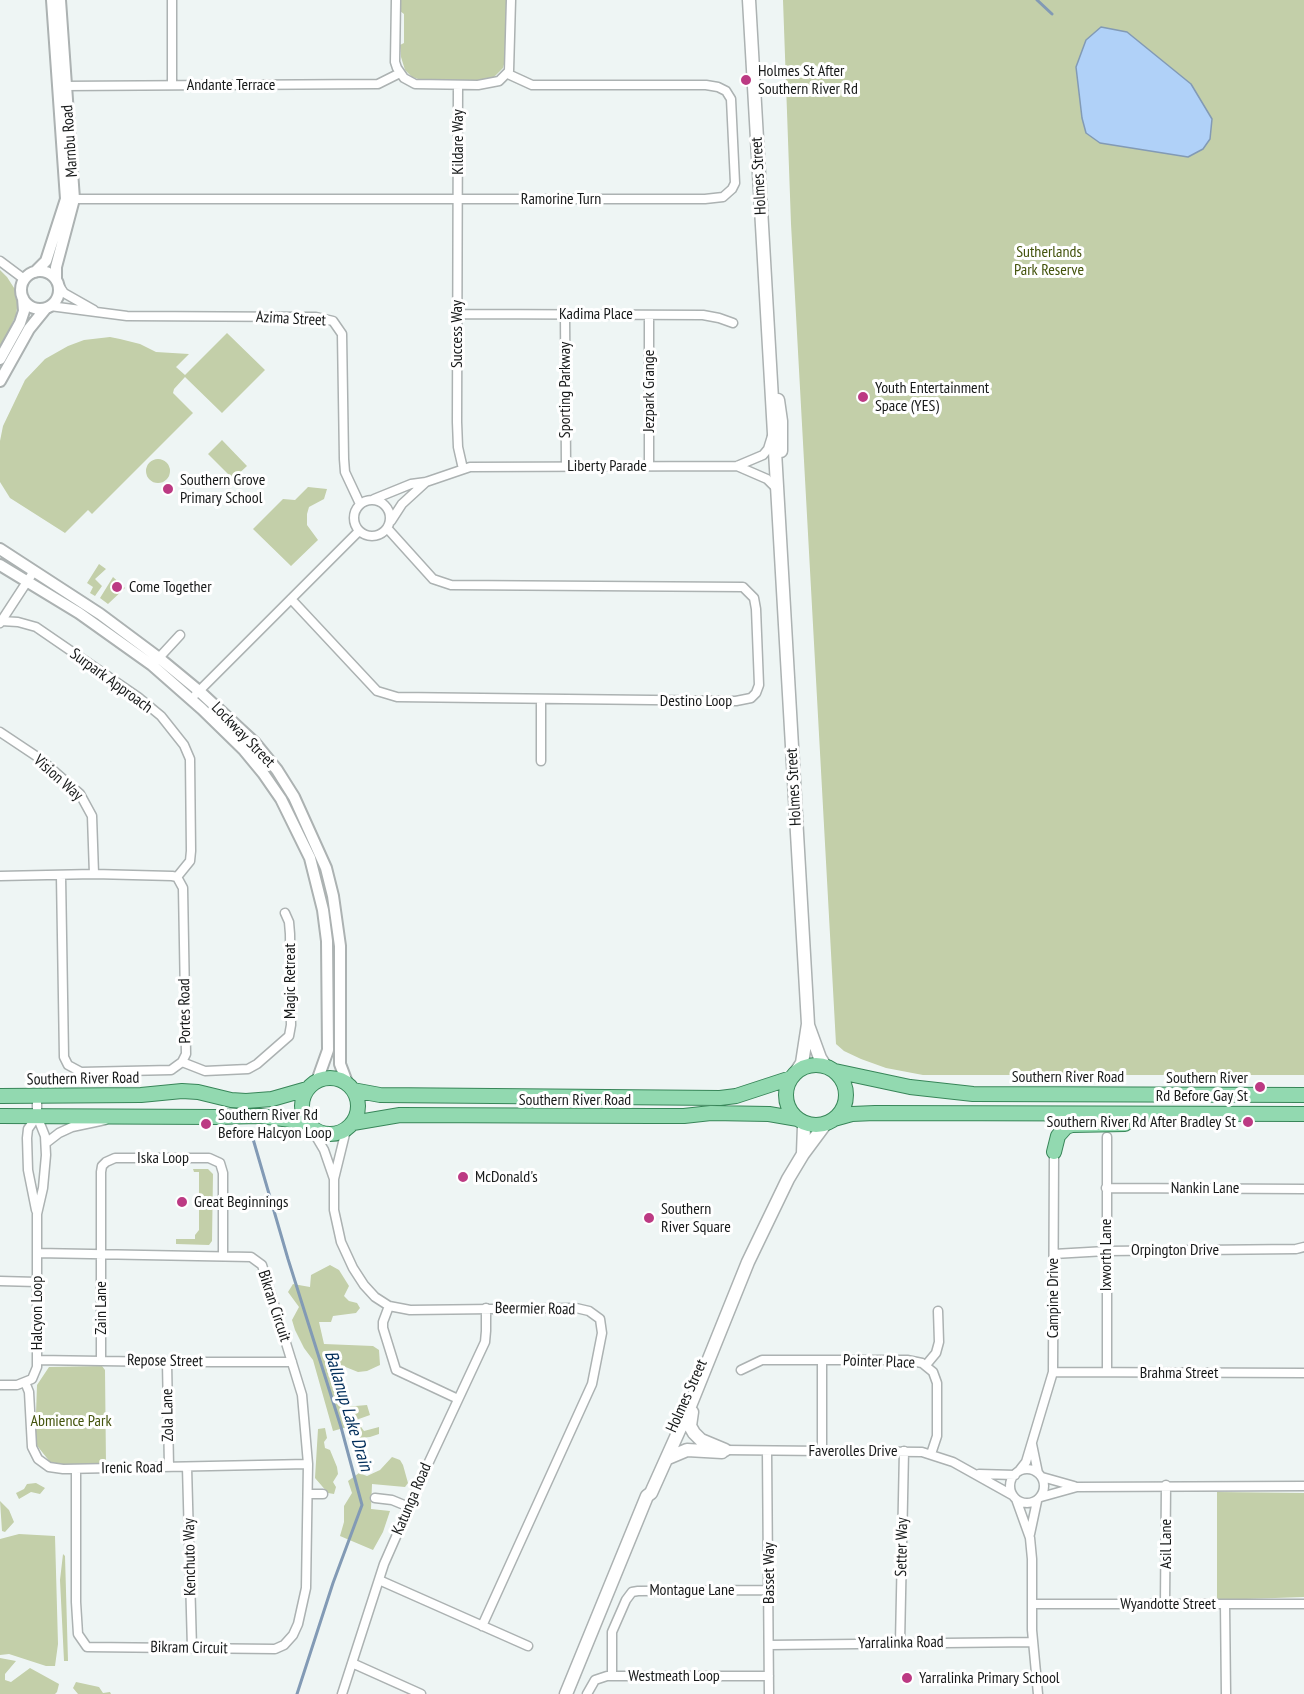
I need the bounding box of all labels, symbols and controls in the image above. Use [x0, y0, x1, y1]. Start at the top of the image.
place label: Holmes St After Southern River Rd [758, 61, 858, 99]
marker: Holmes St After Southern River Rd [739, 73, 753, 87]
street label: Andante Terrace [187, 75, 275, 95]
street label: Marnbu Road [58, 104, 82, 178]
street label: Kildare Way [448, 109, 468, 175]
street label: Holmes Street [747, 136, 771, 216]
street label: Ramorine Turn [521, 189, 601, 209]
park label: Sutherlands Park Reserve [1014, 242, 1084, 280]
street label: Success Way [447, 300, 467, 368]
street label: Kadima Place [559, 304, 633, 324]
street label: Azima Street [256, 308, 326, 330]
street label: Sporting Parkway [555, 342, 575, 438]
street label: Jezpark Grange [639, 350, 659, 432]
place label: Youth Entertainment Space (YES) [875, 378, 989, 416]
marker: Youth Entertainment Space (YES) [856, 390, 870, 404]
street label: Liberty Parade [567, 456, 647, 476]
place label: Southern Grove Primary School [180, 470, 265, 508]
marker: Southern Grove Primary School [161, 482, 175, 496]
place label: Come Together [129, 577, 212, 597]
marker: Come Together [110, 580, 124, 594]
street label: Surpark Approach [66, 645, 156, 717]
street label: Destino Loop [660, 691, 732, 711]
street label: Lockway Street [207, 698, 279, 772]
street label: Holmes Street [782, 747, 806, 827]
street label: Vision Way [29, 751, 87, 805]
street label: Magic Retreat [280, 943, 300, 1019]
street label: Portes Road [175, 978, 195, 1044]
street label: Southern River Road [1012, 1067, 1124, 1087]
street label: Southern River Road [27, 1068, 139, 1090]
place label: Southern River Rd Before Gay St [1156, 1068, 1248, 1106]
marker: Southern River Rd Before Gay St [1253, 1080, 1267, 1094]
street label: Southern River Road [519, 1090, 631, 1110]
place label: Southern River Rd Before Halcyon Loop [218, 1105, 332, 1143]
place label: Southern River Rd After Bradley St [1047, 1112, 1236, 1132]
marker: Southern River Rd After Bradley St [1241, 1115, 1255, 1129]
marker: Southern River Rd Before Halcyon Loop [199, 1117, 213, 1131]
street label: Iska Loop [137, 1148, 189, 1168]
place label: McDonald's [475, 1167, 538, 1187]
marker: McDonald's [456, 1170, 470, 1184]
street label: Nankin Lane [1171, 1178, 1239, 1198]
place label: Great Beginnings [194, 1192, 288, 1212]
marker: Great Beginnings [175, 1195, 189, 1209]
place label: Southern River Square [661, 1199, 731, 1237]
marker: Southern River Square [642, 1211, 656, 1225]
street label: Ixworth Lane [1096, 1219, 1116, 1291]
street label: Orpington Drive [1131, 1240, 1219, 1260]
street label: Campine Drive [1043, 1258, 1063, 1338]
street label: Bikran Circuit [253, 1268, 295, 1344]
street label: Halcyon Loop [27, 1276, 47, 1350]
street label: Zain Lane [91, 1281, 111, 1335]
street label: Beermier Road [495, 1299, 575, 1319]
water label: Ballanup Lake Drain [319, 1348, 377, 1474]
street label: Repose Street [127, 1351, 203, 1371]
street label: Pointer Place [843, 1351, 915, 1373]
street label: Holmes Street [662, 1356, 712, 1436]
street label: Brahma Street [1140, 1363, 1218, 1383]
street label: Zola Lane [158, 1388, 178, 1442]
park label: Abmience Park [30, 1411, 112, 1431]
street label: Faverolles Drive [808, 1441, 898, 1461]
street label: Irenic Road [101, 1458, 163, 1478]
street label: Katunga Road [388, 1460, 436, 1538]
street label: Setter Way [892, 1517, 912, 1577]
street label: Kenchuto Way [180, 1518, 200, 1596]
street label: Asil Lane [1156, 1519, 1176, 1569]
street label: Basset Way [759, 1542, 779, 1604]
street label: Montague Lane [649, 1580, 735, 1600]
street label: Wyandotte Street [1120, 1594, 1216, 1614]
street label: Yarralinka Road [858, 1633, 944, 1653]
street label: Bikram Circuit [150, 1638, 228, 1658]
street label: Westmeath Loop [628, 1666, 720, 1686]
place label: Yarralinka Primary School [919, 1668, 1060, 1688]
marker: Yarralinka Primary School [900, 1671, 914, 1685]

